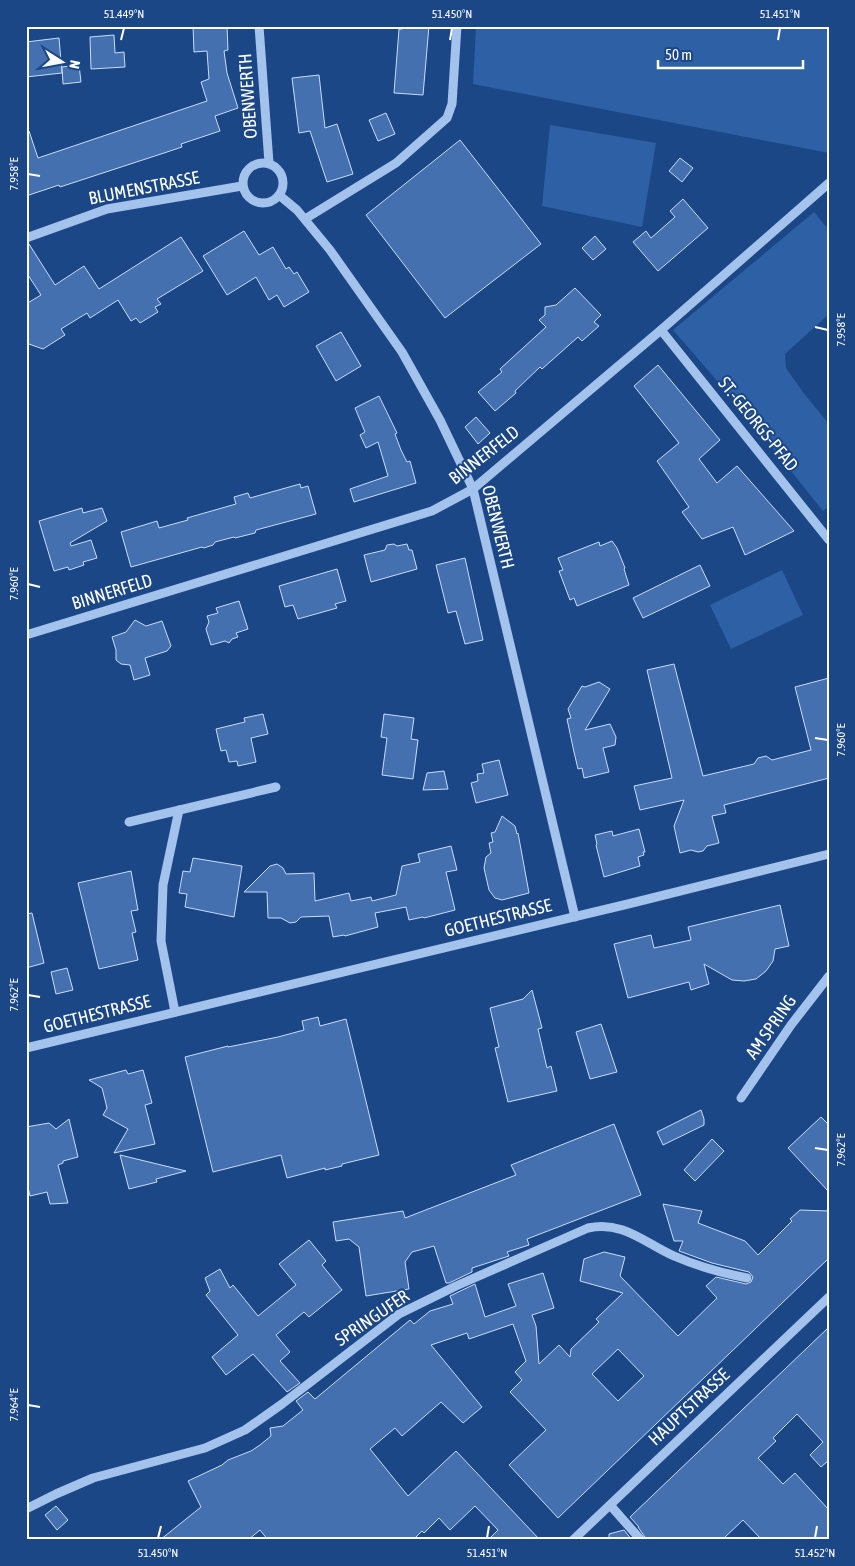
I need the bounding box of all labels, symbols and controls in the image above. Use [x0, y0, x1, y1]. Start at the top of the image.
text: 51.449°N [104, 7, 144, 21]
text: 51.450°N [432, 7, 472, 21]
text: 51.451°N [760, 7, 800, 21]
north arrow [38, 38, 88, 88]
scale bar [658, 38, 802, 70]
text: 50 m [665, 46, 692, 63]
street label: OBENWERTH [234, 53, 261, 139]
text: N [66, 59, 83, 70]
text: 7.958°E [7, 157, 21, 191]
street label: BLUMENSTRASSE [87, 166, 201, 209]
text: 7.958°E [834, 313, 848, 347]
street label: ST.-GEORGS-PFAD [714, 372, 803, 475]
street label: BINNERFELD [445, 421, 523, 488]
street label: OBENWERTH [478, 483, 519, 571]
text: 7.960°E [7, 567, 21, 601]
street label: BINNERFELD [69, 569, 155, 614]
text: 7.960°E [834, 723, 848, 757]
street label: GOETHESTRASSE [442, 894, 554, 941]
text: 7.962°E [7, 978, 21, 1012]
street label: GOETHESTRASSE [41, 990, 153, 1037]
street label: AM SPRING [741, 991, 800, 1063]
text: 7.962°E [834, 1133, 848, 1167]
street label: SPRINGUFER [331, 1285, 413, 1350]
street label: HAUPTSTRASSE [644, 1364, 734, 1449]
text: 7.964°E [7, 1388, 21, 1422]
text: 51.450°N [138, 1546, 178, 1560]
text: 51.451°N [467, 1546, 507, 1560]
text: 51.452°N [795, 1546, 835, 1560]

